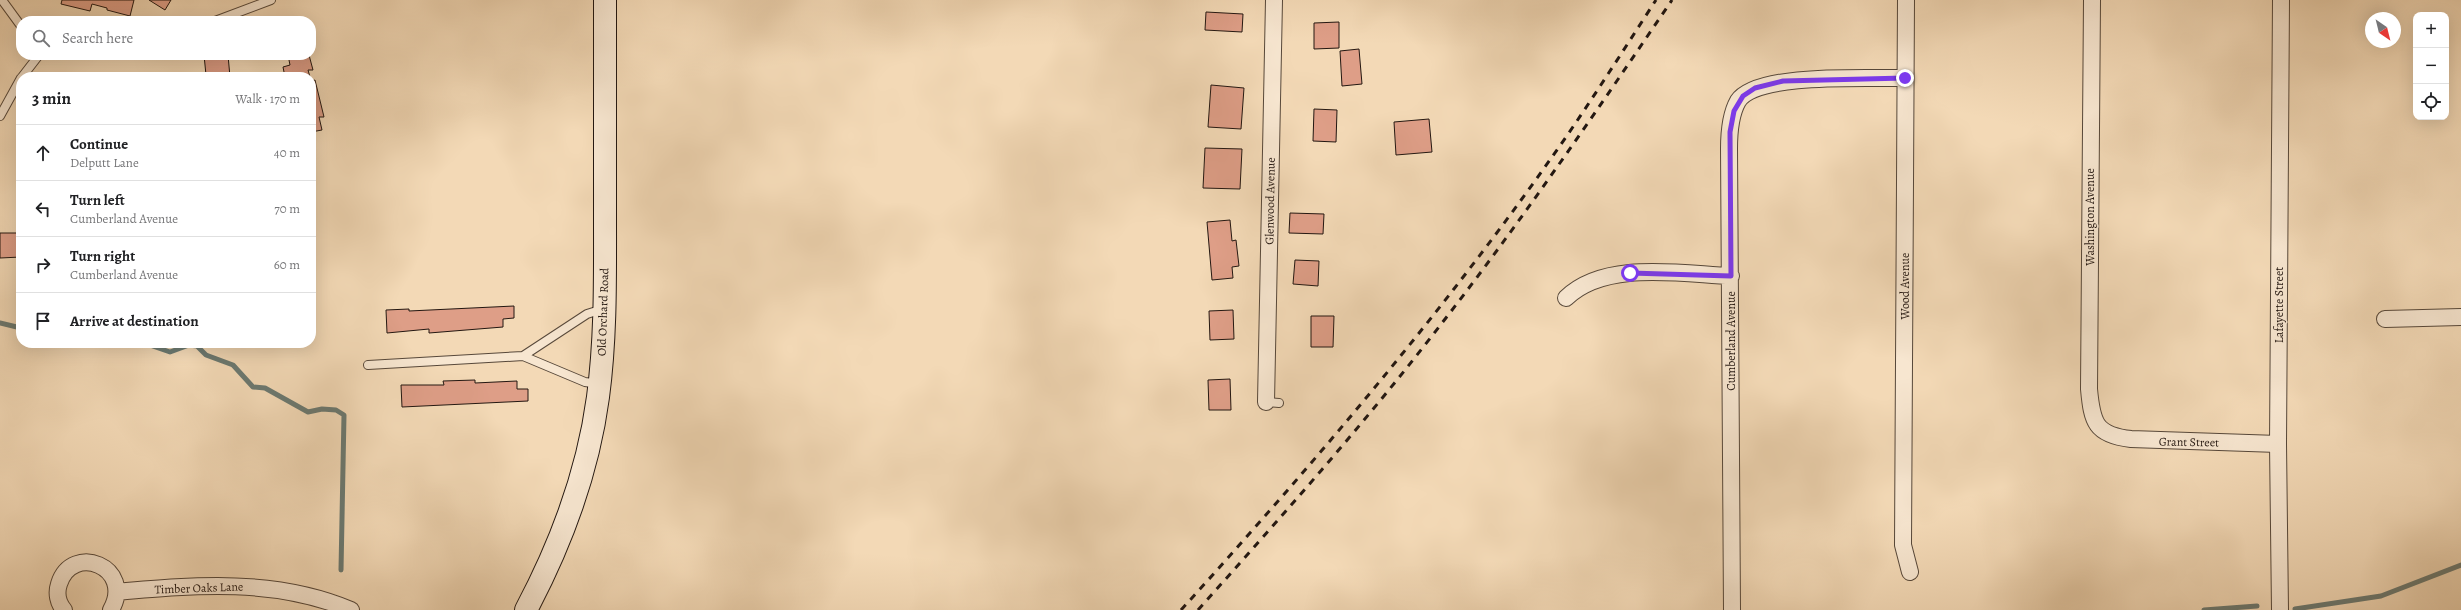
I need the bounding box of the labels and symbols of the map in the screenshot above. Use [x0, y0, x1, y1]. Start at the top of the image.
north arrow [2365, 12, 2401, 48]
route end [1896, 69, 1914, 87]
street label: Glenwood Avenue [1261, 157, 1279, 245]
street label: Washington Avenue [2082, 168, 2098, 267]
street label: Wood Avenue [1897, 253, 1913, 320]
route start [1621, 264, 1639, 282]
street label: Old Orchard Road [593, 267, 613, 356]
street label: Lafayette Street [2271, 267, 2287, 343]
street label: Cumberland Avenue [1723, 291, 1739, 391]
street label: Grant Street [2159, 433, 2219, 451]
street label: Timber Oaks Lane [154, 578, 244, 598]

